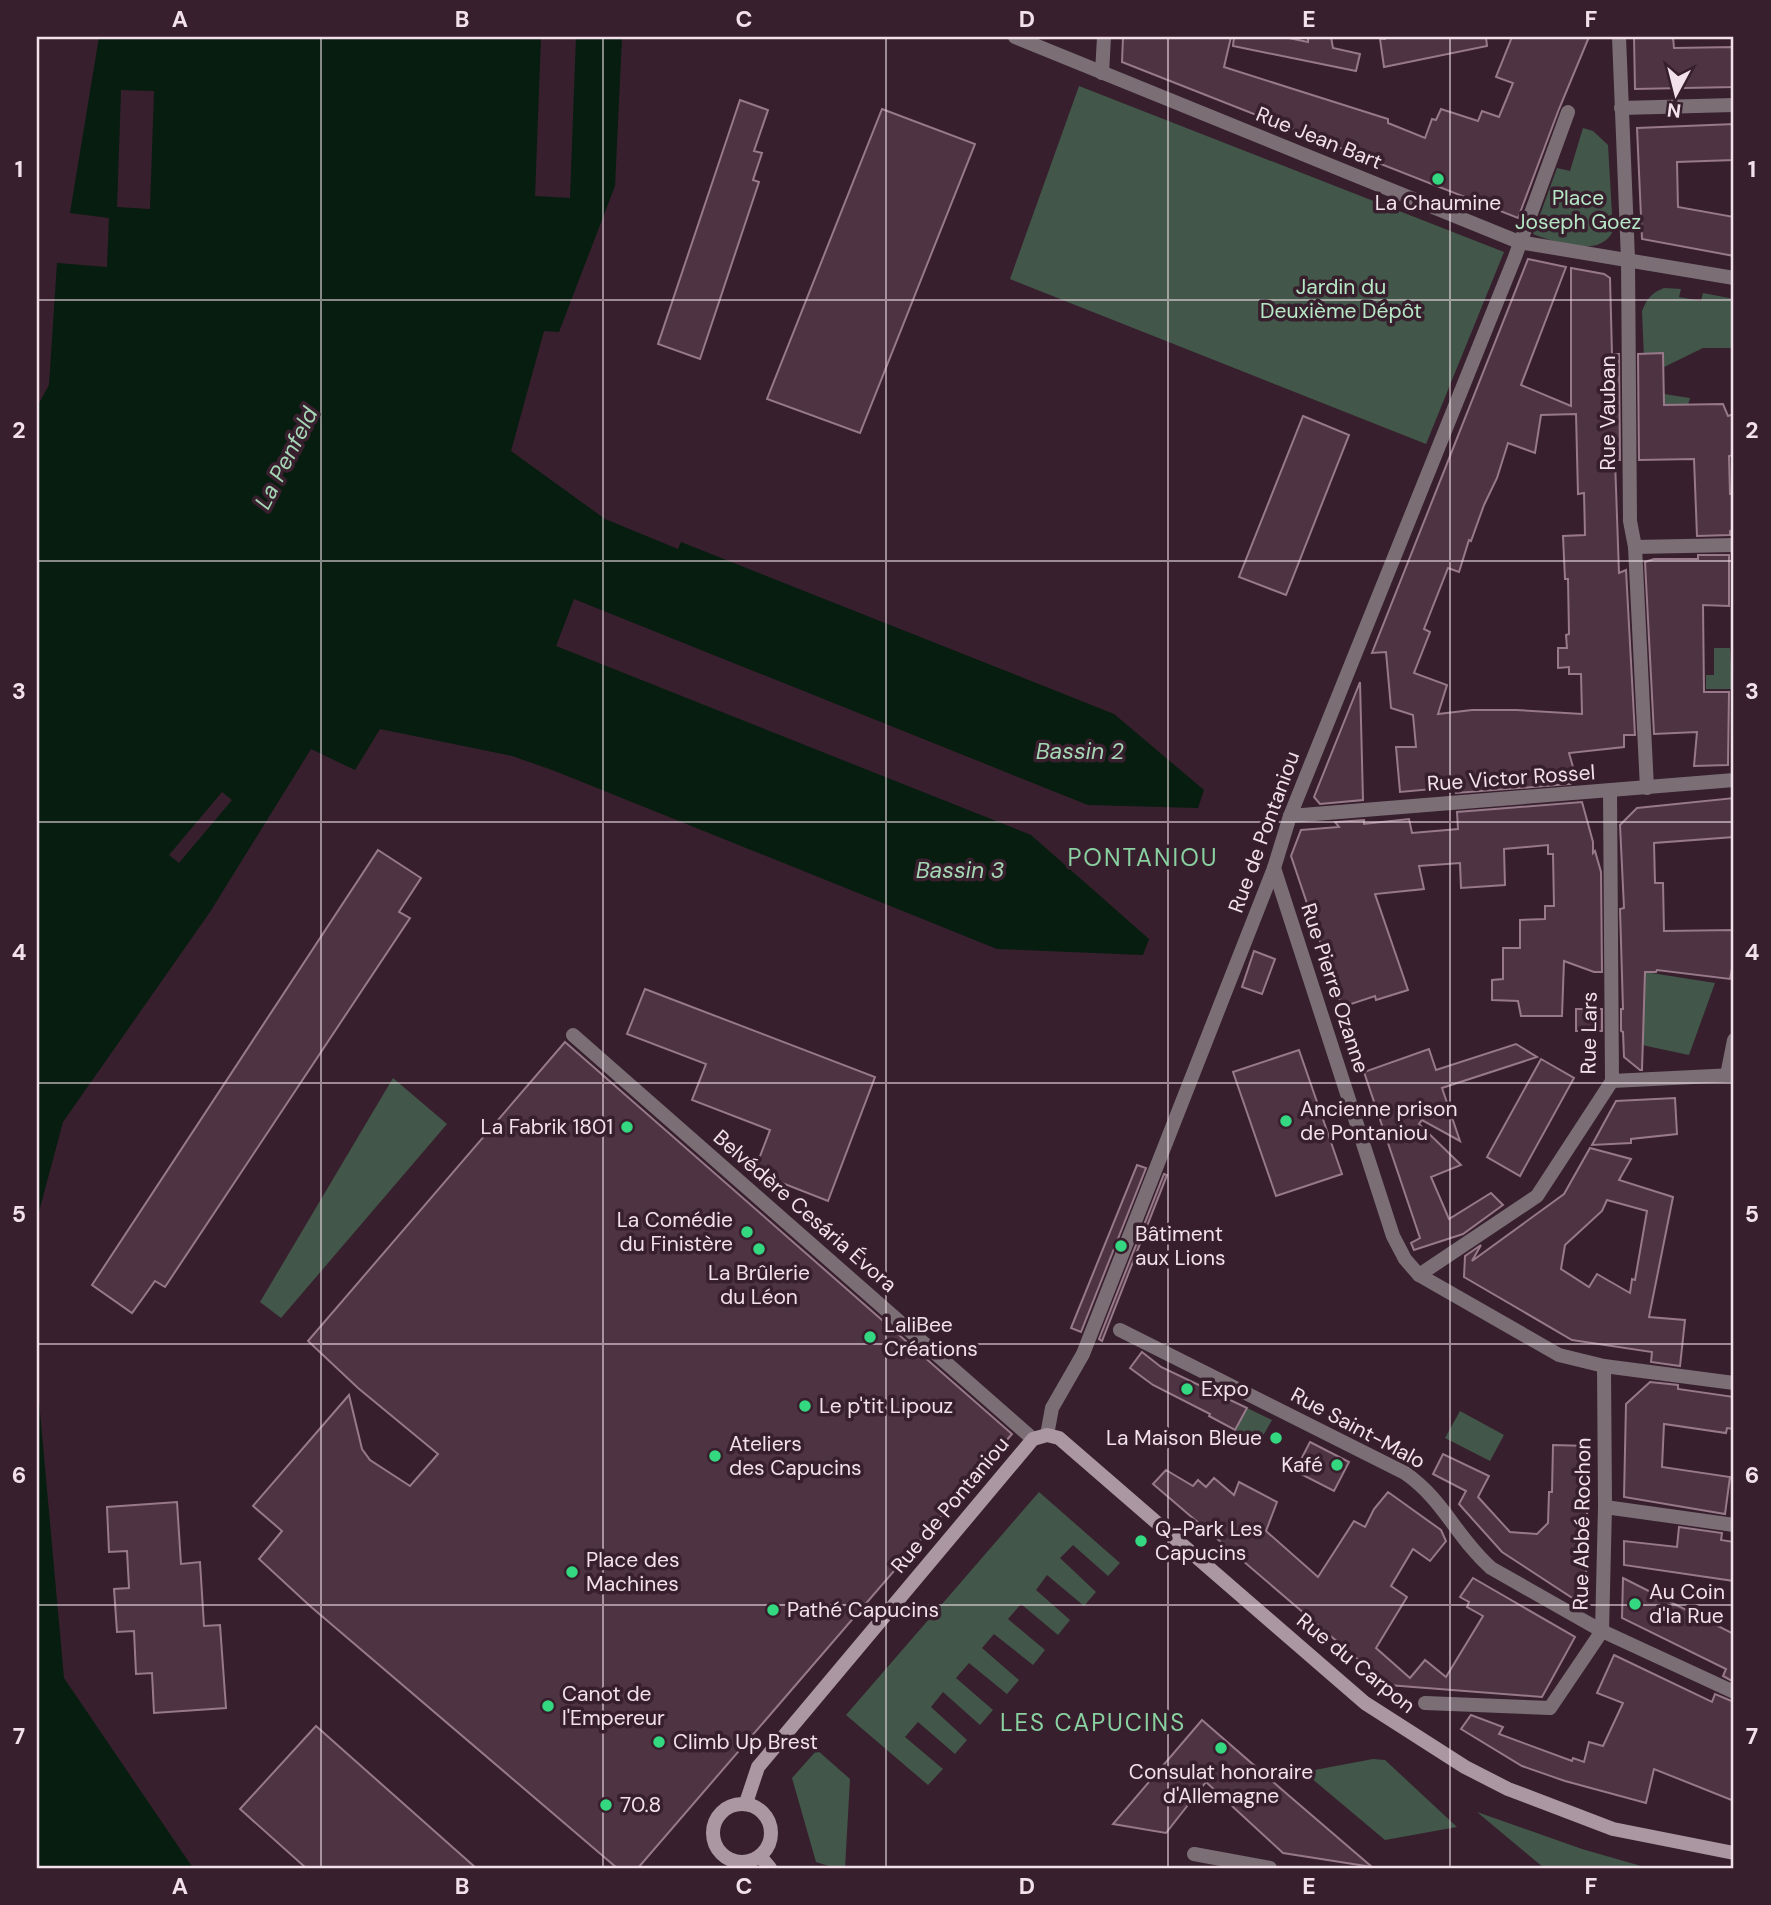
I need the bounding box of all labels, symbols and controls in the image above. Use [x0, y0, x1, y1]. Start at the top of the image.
text: A [172, 4, 188, 34]
text: B [455, 4, 469, 34]
text: C [736, 4, 752, 34]
text: D [1019, 4, 1035, 34]
text: E [1302, 4, 1316, 34]
text: F [1585, 4, 1598, 34]
north arrow [1642, 60, 1712, 130]
text: N [1666, 97, 1682, 124]
street label: Rue Jean Bart [1252, 100, 1386, 176]
text: 1 [15, 154, 23, 184]
text: 1 [1748, 154, 1756, 184]
marker: La Chaumine [1430, 171, 1446, 187]
park label: Place Joseph Goez [1515, 184, 1641, 236]
place label: La Chaumine [1375, 189, 1501, 217]
park label: Jardin du Deuxième Dépôt [1260, 273, 1422, 325]
street label: Rue Vauban [1594, 356, 1622, 470]
water label: La Penfeld [247, 401, 325, 514]
text: 2 [12, 415, 26, 445]
text: 2 [1745, 415, 1759, 445]
text: 3 [12, 676, 26, 706]
text: 3 [1745, 676, 1759, 706]
water label: Bassin 2 [1036, 736, 1124, 766]
street label: Rue de Pontaniou [1222, 747, 1306, 917]
street label: Rue Victor Rossel [1426, 758, 1596, 798]
district label: PONTANIOU [1067, 842, 1219, 873]
water label: Bassin 3 [916, 855, 1004, 885]
street label: Rue Pierre Ozanne [1294, 899, 1376, 1077]
text: 4 [12, 937, 27, 967]
text: 4 [1745, 937, 1760, 967]
street label: Rue Lars [1574, 991, 1604, 1075]
place label: Ancienne prison de Pontaniou [1300, 1095, 1458, 1147]
place label: La Fabrik 1801 [481, 1113, 613, 1141]
marker: Ancienne prison de Pontaniou [1278, 1113, 1294, 1129]
marker: La Fabrik 1801 [619, 1119, 635, 1135]
street label: Belvédère Cesária Évora [707, 1123, 903, 1299]
text: 5 [12, 1199, 26, 1229]
text: 5 [1745, 1199, 1759, 1229]
place label: La Comédie du Finistère [617, 1206, 733, 1258]
place label: Bâtiment aux Lions [1135, 1220, 1226, 1272]
marker: La Comédie du Finistère [739, 1224, 755, 1240]
marker: Bâtiment aux Lions [1113, 1238, 1129, 1254]
marker: La Brûlerie du Léon [751, 1241, 767, 1257]
place label: La Brûlerie du Léon [708, 1259, 810, 1311]
place label: LaliBee Créations [884, 1311, 978, 1363]
marker: LaliBee Créations [862, 1329, 878, 1345]
place label: Expo [1201, 1375, 1249, 1403]
marker: Expo [1179, 1381, 1195, 1397]
street label: Rue Saint-Malo [1286, 1381, 1430, 1475]
place label: Le p'tit Lipouz [819, 1392, 953, 1420]
marker: Le p'tit Lipouz [797, 1398, 813, 1414]
place label: La Maison Bleue [1106, 1424, 1262, 1452]
place label: Ateliers des Capucins [729, 1430, 862, 1482]
marker: La Maison Bleue [1268, 1430, 1284, 1446]
street label: Rue de Pontaniou [885, 1431, 1015, 1579]
street label: Rue Abbé Rochon [1566, 1437, 1598, 1611]
marker: Ateliers des Capucins [707, 1448, 723, 1464]
place label: Kafé [1281, 1451, 1323, 1479]
marker: Kafé [1329, 1457, 1345, 1473]
text: 6 [12, 1460, 26, 1490]
text: 6 [1745, 1460, 1759, 1490]
place label: Q-Park Les Capucins [1155, 1515, 1263, 1567]
marker: Q-Park Les Capucins [1133, 1533, 1149, 1549]
place label: Place des Machines [586, 1546, 679, 1598]
marker: Place des Machines [564, 1564, 580, 1580]
place label: Au Coin d'la Rue [1649, 1578, 1725, 1630]
place label: Pathé Capucins [787, 1596, 939, 1624]
marker: Au Coin d'la Rue [1627, 1596, 1643, 1612]
marker: Pathé Capucins [765, 1602, 781, 1618]
street label: Rue du Carpon [1291, 1607, 1421, 1719]
place label: Canot de l'Empereur [562, 1680, 665, 1732]
marker: Canot de l'Empereur [540, 1698, 556, 1714]
district label: LES CAPUCINS [1000, 1707, 1186, 1738]
text: 7 [13, 1721, 25, 1751]
text: 7 [1746, 1721, 1758, 1751]
place label: Climb Up Brest [673, 1728, 818, 1756]
marker: Climb Up Brest [651, 1734, 667, 1750]
marker: Consulat honoraire d'Allemagne [1213, 1740, 1229, 1756]
place label: Consulat honoraire d'Allemagne [1129, 1758, 1313, 1810]
place label: 70.8 [620, 1791, 661, 1819]
marker: 70.8 [598, 1797, 614, 1813]
text: A [172, 1871, 188, 1901]
text: B [455, 1871, 469, 1901]
text: C [736, 1871, 752, 1901]
text: D [1019, 1871, 1035, 1901]
text: E [1302, 1871, 1316, 1901]
text: F [1585, 1871, 1598, 1901]

